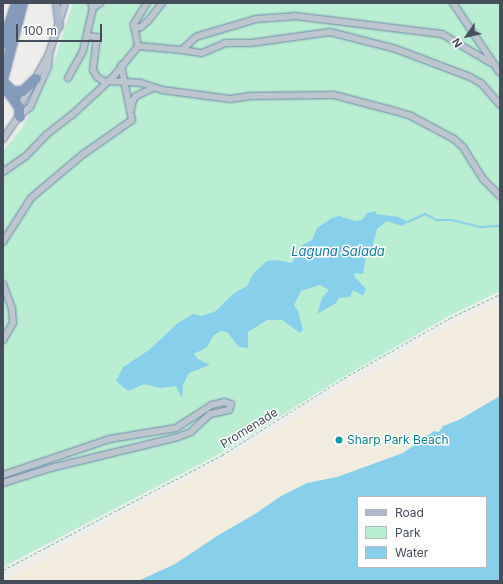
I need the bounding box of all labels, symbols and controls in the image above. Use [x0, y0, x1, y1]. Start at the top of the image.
scale bar [18, 16, 104, 42]
north arrow [447, 16, 487, 56]
text: 100 m [23, 23, 57, 38]
text: N [449, 35, 465, 50]
water label: Laguna Salada [291, 243, 385, 259]
street label: Promenade [218, 405, 280, 451]
place label: Sharp Park Beach [347, 433, 449, 447]
marker: Sharp Park Beach [334, 435, 344, 445]
legend [357, 496, 487, 568]
text: Road [395, 505, 424, 520]
text: Park [395, 525, 421, 540]
text: Water [395, 545, 428, 560]

